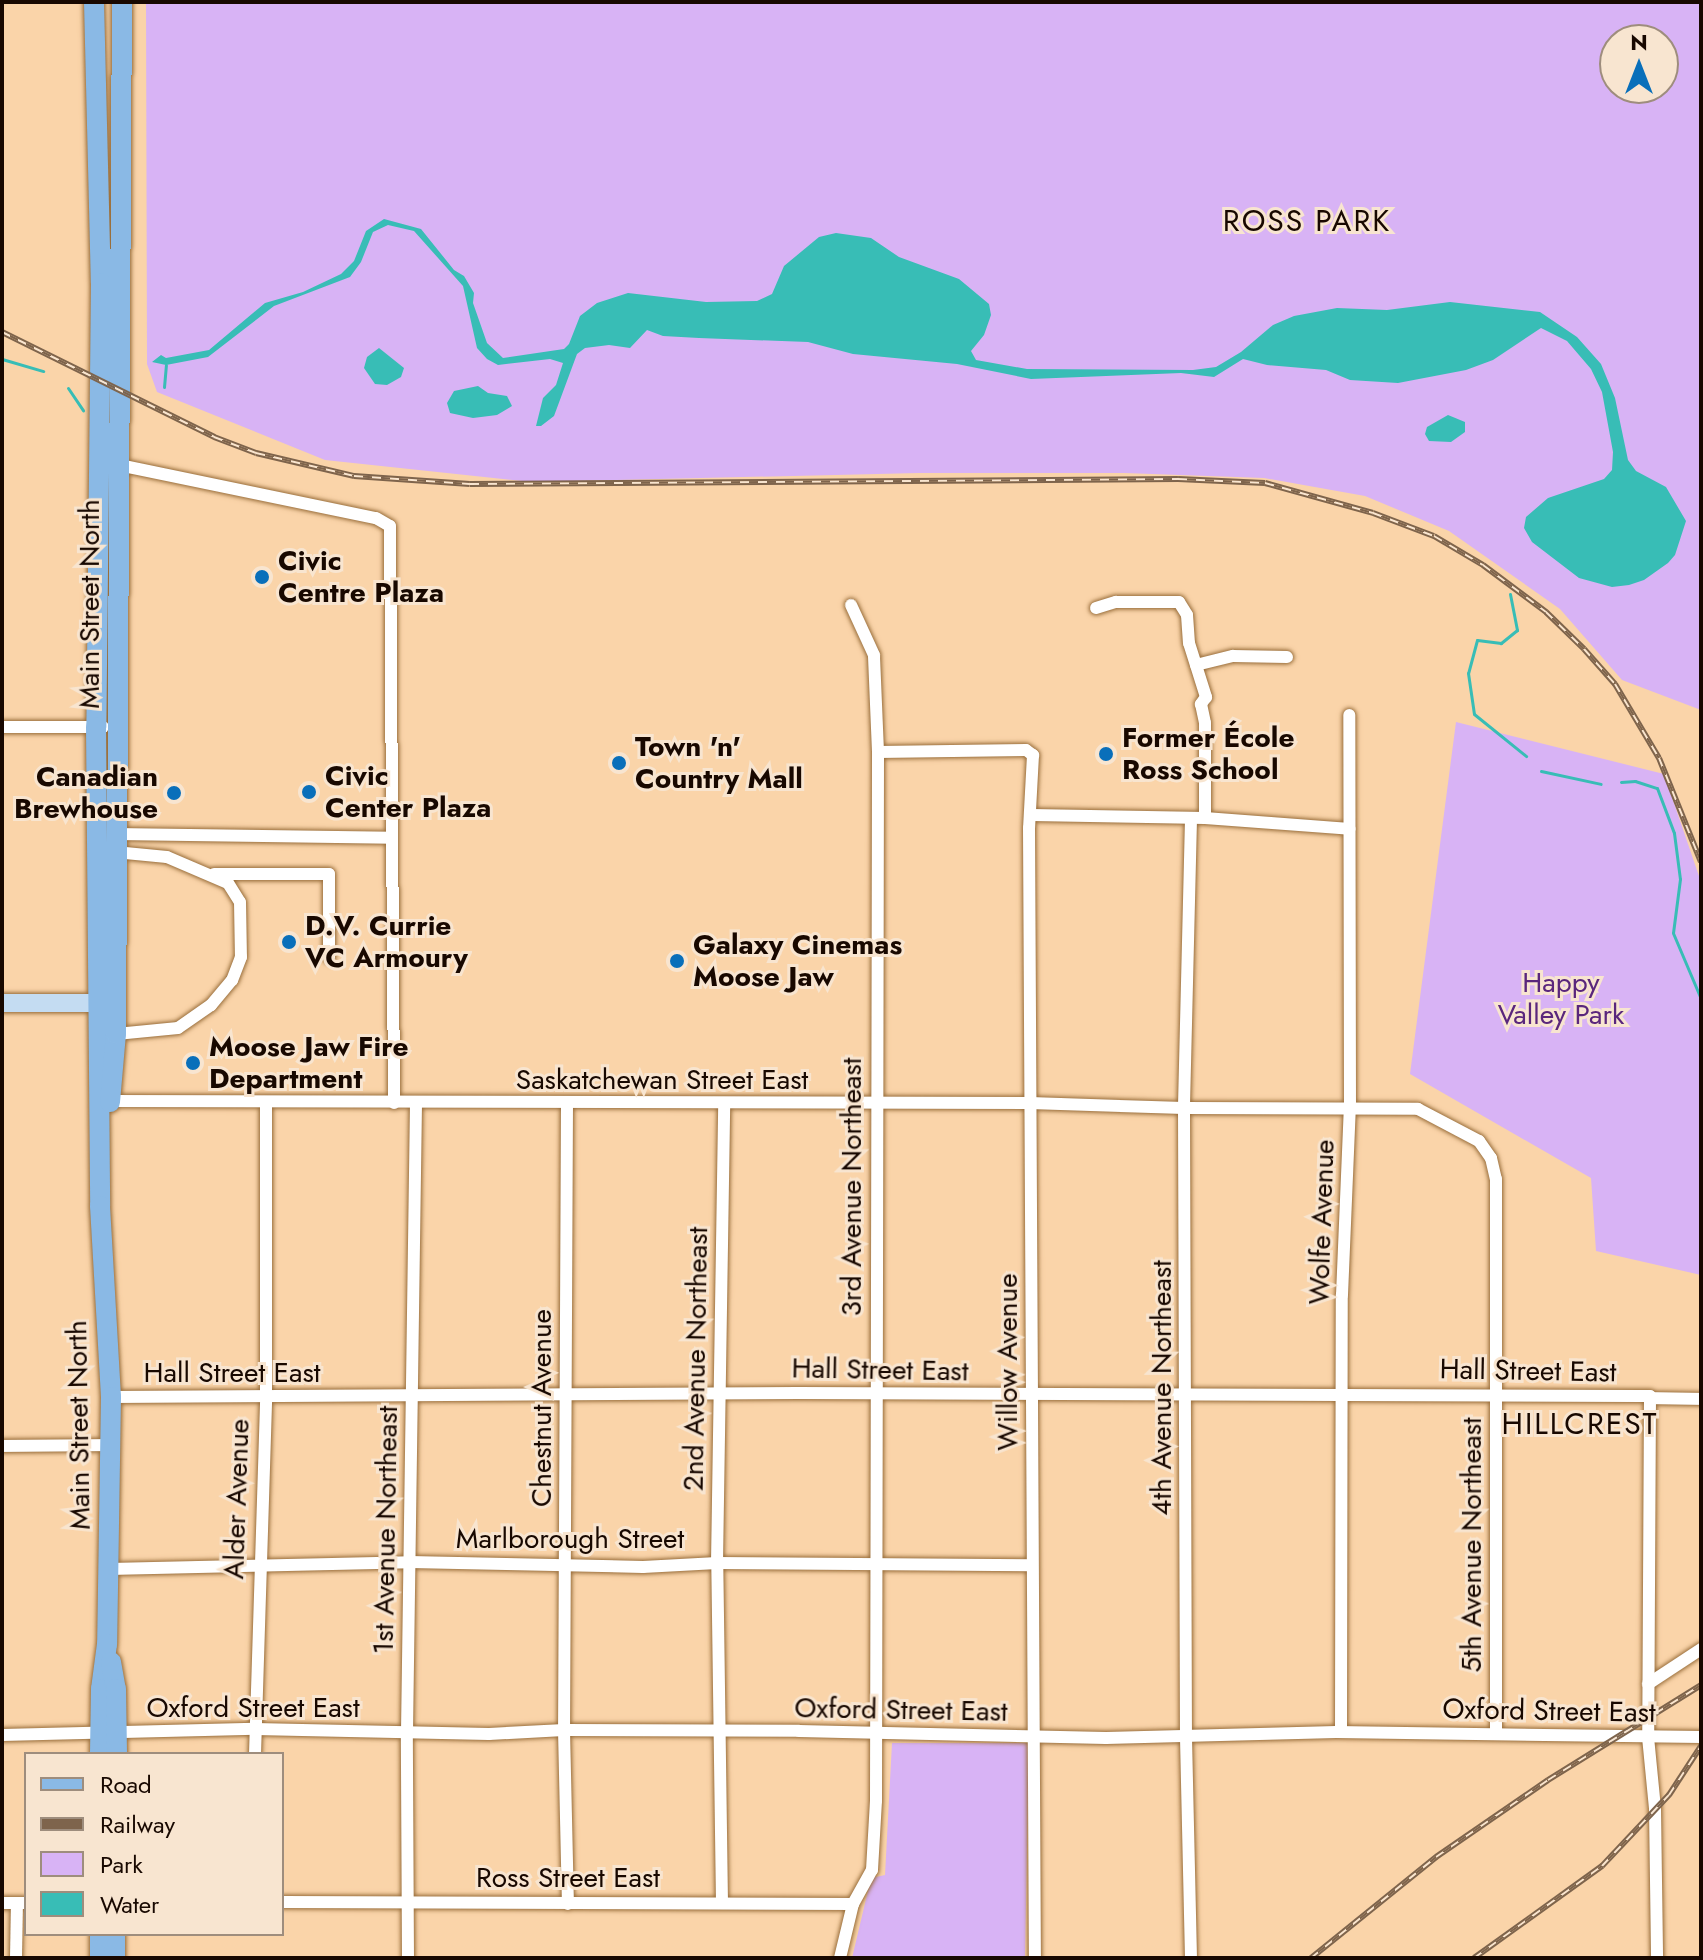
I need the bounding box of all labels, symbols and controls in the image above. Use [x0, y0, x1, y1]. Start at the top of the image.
north arrow [1599, 24, 1679, 104]
text: N [1630, 26, 1648, 58]
district label: ROSS PARK [1223, 203, 1391, 239]
street label: Main Street North [73, 499, 107, 709]
place label: Civic Centre Plaza [278, 544, 444, 610]
marker: Civic Centre Plaza [253, 568, 271, 586]
place label: Former École Ross School [1122, 721, 1294, 787]
place label: Town 'n' Country Mall [635, 730, 803, 796]
marker: Former École Ross School [1097, 745, 1115, 763]
marker: Town 'n' Country Mall [610, 754, 628, 772]
place label: Civic Center Plaza [325, 759, 491, 825]
place label: Canadian Brewhouse [14, 760, 158, 826]
marker: Civic Center Plaza [300, 783, 318, 801]
marker: Canadian Brewhouse [165, 784, 183, 802]
place label: D.V. Currie VC Armoury [305, 909, 468, 975]
place label: Galaxy Cinemas Moose Jaw [693, 928, 902, 994]
marker: D.V. Currie VC Armoury [280, 933, 298, 951]
marker: Galaxy Cinemas Moose Jaw [668, 952, 686, 970]
park label: Happy Valley Park [1498, 966, 1624, 1032]
place label: Moose Jaw Fire Department [209, 1030, 408, 1096]
marker: Moose Jaw Fire Department [184, 1054, 202, 1072]
street label: 3rd Avenue Northeast [835, 1058, 869, 1316]
street label: Saskatchewan Street East [516, 1063, 808, 1097]
street label: Wolfe Avenue [1302, 1139, 1342, 1305]
street label: 2nd Avenue Northeast [677, 1226, 715, 1492]
street label: 4th Avenue Northeast [1145, 1260, 1179, 1516]
street label: Willow Avenue [991, 1273, 1025, 1451]
street label: Chestnut Avenue [525, 1309, 559, 1507]
street label: Main Street North [60, 1320, 98, 1530]
street label: Hall Street East [791, 1352, 969, 1388]
street label: Hall Street East [1439, 1353, 1617, 1389]
street label: Hall Street East [144, 1356, 320, 1390]
street label: 1st Avenue Northeast [367, 1405, 405, 1655]
district label: HILLCREST [1501, 1406, 1659, 1442]
street label: 5th Avenue Northeast [1455, 1417, 1489, 1673]
street label: Alder Avenue [217, 1418, 257, 1580]
street label: Marlborough Street [456, 1522, 684, 1556]
street label: Oxford Street East [146, 1691, 360, 1725]
street label: Oxford Street East [794, 1691, 1008, 1729]
street label: Oxford Street East [1442, 1692, 1656, 1730]
legend [24, 1752, 284, 1936]
text: Road [100, 1767, 152, 1802]
text: Railway [100, 1807, 175, 1842]
text: Park [100, 1847, 143, 1882]
street label: Ross Street East [476, 1861, 660, 1895]
text: Water [100, 1887, 159, 1922]

